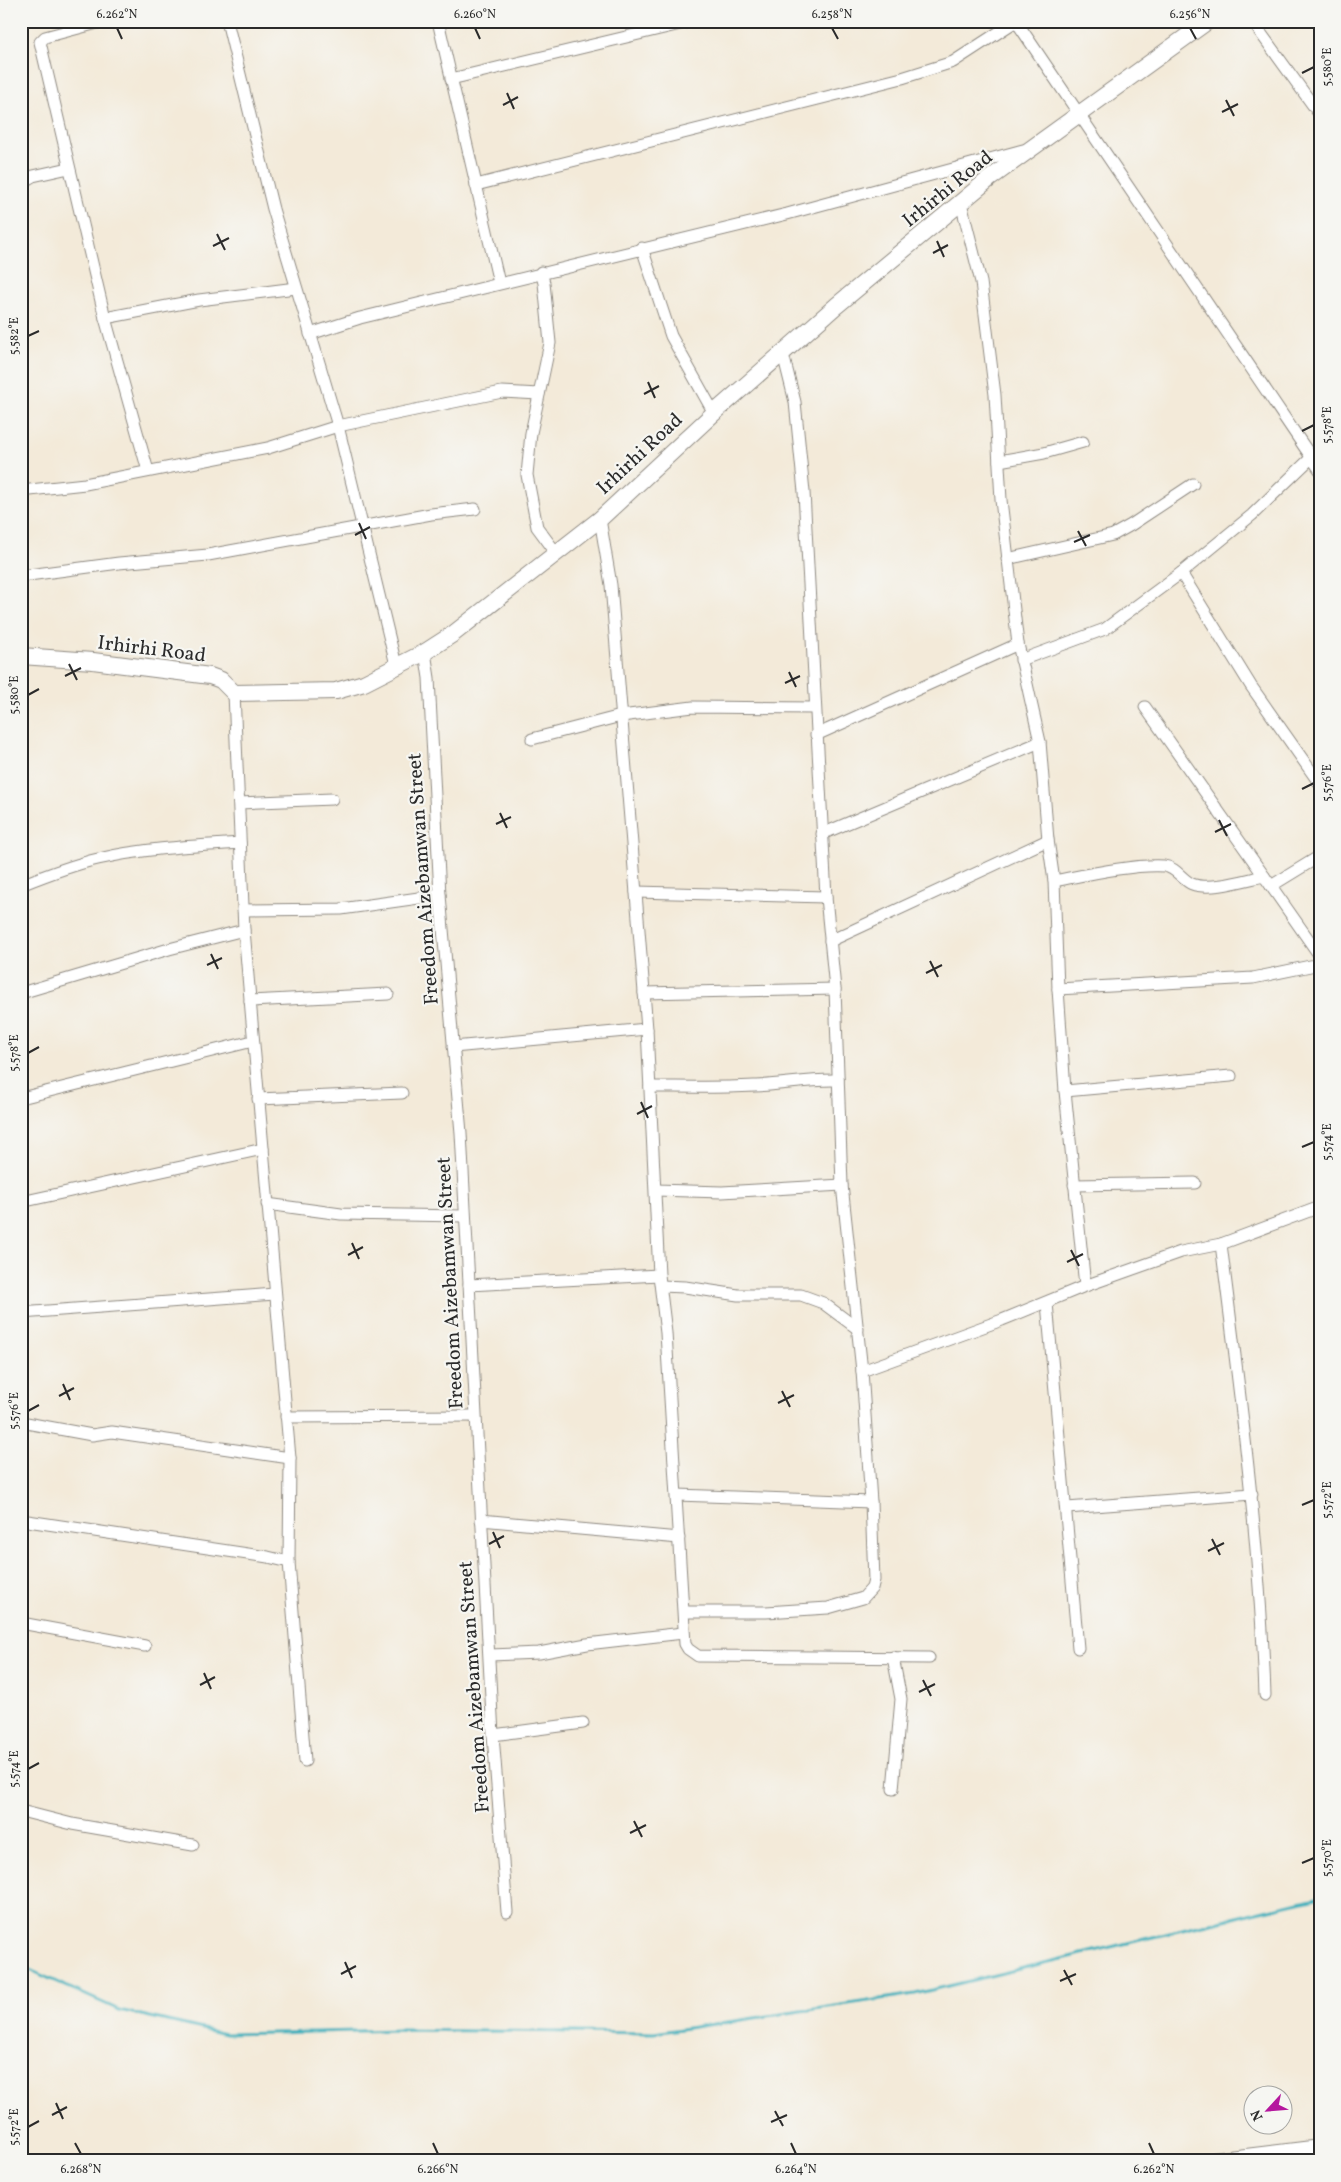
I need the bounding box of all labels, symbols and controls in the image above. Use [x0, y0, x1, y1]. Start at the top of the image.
text: 6.262°N [96, 7, 138, 23]
text: 6.260°N [454, 7, 496, 23]
text: 6.258°N [812, 7, 852, 23]
text: 6.256°N [1170, 7, 1210, 23]
text: 5.580°E [1320, 48, 1336, 86]
street label: Irhirhi Road [897, 144, 999, 235]
text: 5.582°E [7, 317, 23, 355]
text: 5.578°E [1320, 406, 1336, 444]
street label: Irhirhi Road [591, 407, 690, 502]
street label: Irhirhi Road [96, 629, 208, 671]
text: 5.580°E [7, 676, 23, 714]
street label: Freedom Aizebamwan Street [401, 752, 447, 1006]
text: 5.576°E [1320, 764, 1336, 802]
text: 5.578°E [7, 1034, 23, 1072]
text: 5.574°E [1320, 1123, 1336, 1161]
street label: Freedom Aizebamwan Street [430, 1156, 472, 1410]
text: 5.576°E [7, 1392, 23, 1430]
text: 5.572°E [1320, 1481, 1336, 1519]
street label: Freedom Aizebamwan Street [452, 1560, 498, 1814]
text: 5.574°E [7, 1750, 23, 1788]
text: 5.570°E [1320, 1839, 1336, 1877]
north arrow [1244, 2084, 1294, 2134]
text: N [1247, 2106, 1268, 2124]
text: 5.572°E [7, 2108, 23, 2146]
text: 6.268°N [61, 2162, 102, 2178]
text: 6.266°N [418, 2162, 459, 2178]
text: 6.264°N [775, 2162, 817, 2178]
text: 6.262°N [1133, 2162, 1175, 2178]

